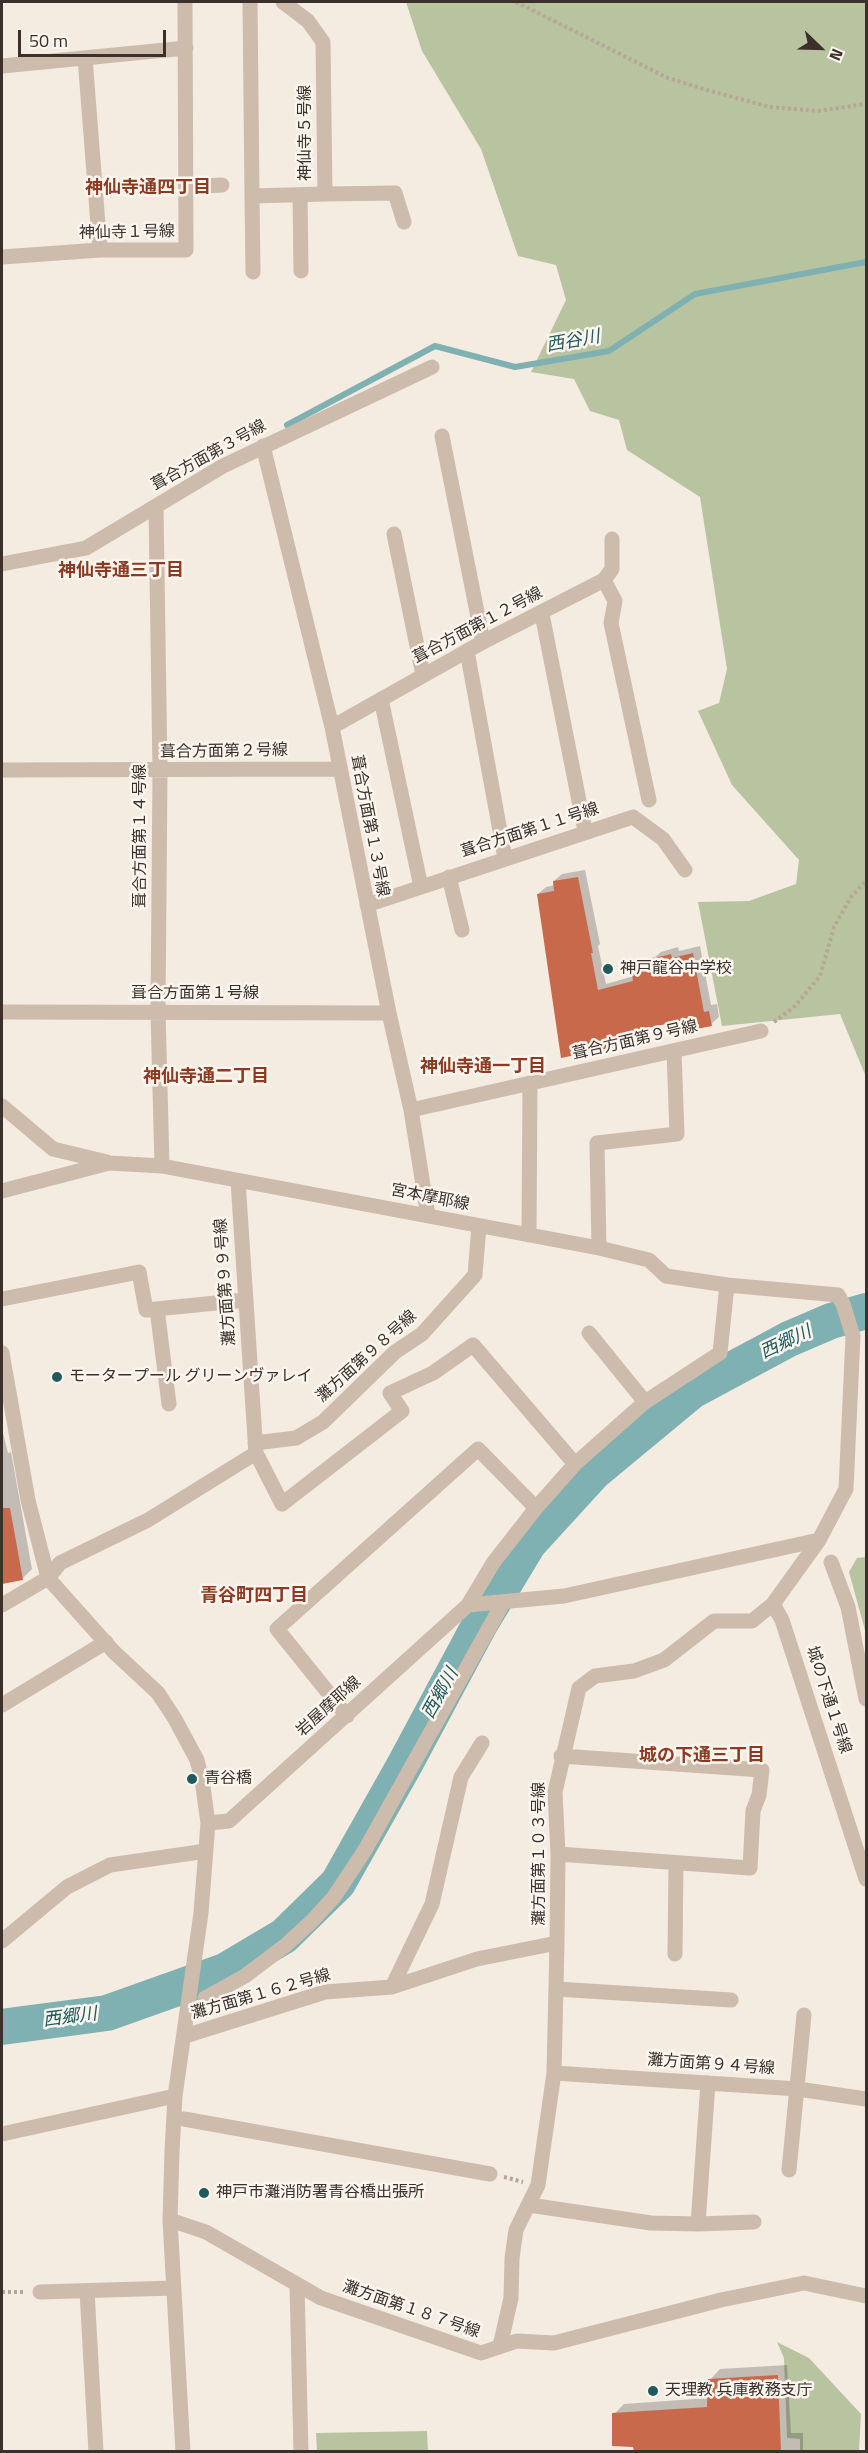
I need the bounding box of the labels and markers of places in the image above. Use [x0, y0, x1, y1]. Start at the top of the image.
place label: 神戸龍谷中学校 [620, 959, 732, 979]
marker: 神戸龍谷中学校 [601, 962, 615, 976]
place label: モータープール グリーンヴァレイ [69, 1367, 313, 1387]
marker: モータープール グリーンヴァレイ [50, 1370, 64, 1384]
place label: 青谷橋 [204, 1769, 252, 1789]
marker: 青谷橋 [185, 1772, 199, 1786]
place label: 神戸市灘消防署青谷橋出張所 [216, 2183, 424, 2203]
marker: 神戸市灘消防署青谷橋出張所 [197, 2186, 211, 2200]
place label: 天理教 兵庫教務支庁 [665, 2381, 813, 2401]
marker: 天理教 兵庫教務支庁 [646, 2384, 660, 2398]

